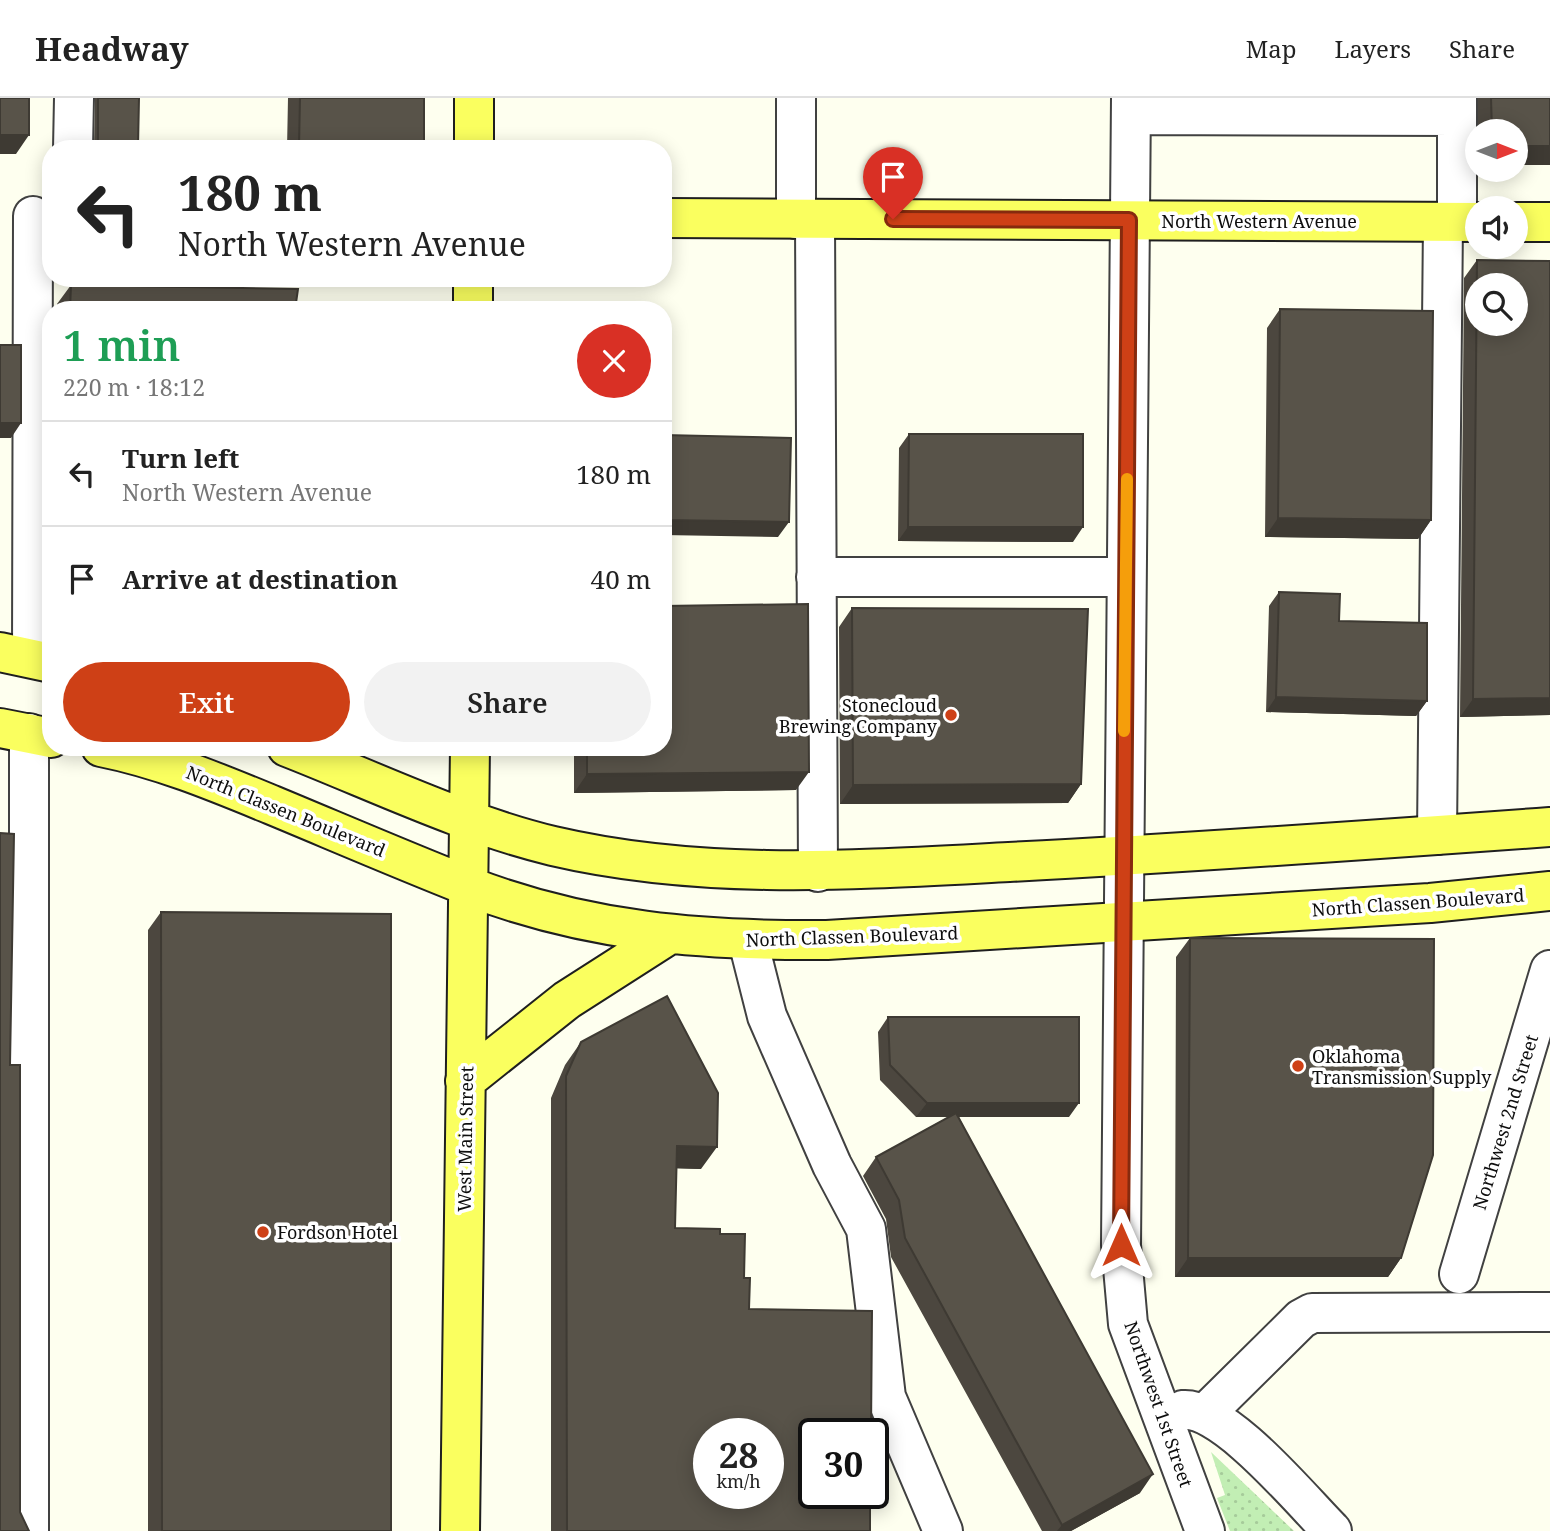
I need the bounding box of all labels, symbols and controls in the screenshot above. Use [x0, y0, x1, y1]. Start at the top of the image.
text: Headway [35, 26, 189, 71]
text: Map [1246, 32, 1297, 65]
text: Layers [1335, 32, 1411, 65]
text: Share [1449, 32, 1515, 65]
north arrow [1465, 119, 1528, 182]
map controls [1465, 119, 1528, 336]
pin [863, 147, 923, 219]
icon: arrive [874, 158, 912, 196]
text: 180 m [178, 159, 322, 225]
icon: left [63, 168, 154, 259]
button: sound [1465, 196, 1528, 259]
street label: North Western Avenue [1161, 209, 1357, 233]
text: North Western Avenue [178, 222, 526, 265]
button: search [1465, 273, 1528, 336]
text: 1 min [63, 316, 180, 373]
button: close [577, 324, 651, 398]
text: 220 m · 18:12 [63, 371, 205, 403]
text: Turn left [122, 440, 239, 476]
icon: left [63, 455, 101, 493]
text: 180 m [576, 456, 651, 492]
text: North Western Avenue [122, 476, 372, 508]
icon: arrive [63, 560, 101, 598]
text: Arrive at destination [122, 561, 398, 597]
text: 40 m [591, 561, 651, 597]
button: Exit [63, 662, 350, 742]
button: Share [364, 662, 651, 742]
place label: Stonecloud Brewing Company [779, 693, 938, 738]
marker: Stonecloud Brewing Company [943, 707, 959, 723]
street label: North Classen Boulevard [183, 760, 389, 862]
street label: North Classen Boulevard [1311, 883, 1525, 921]
street label: North Classen Boulevard [745, 920, 959, 952]
street label: Northwest 2nd Street [1467, 1031, 1543, 1213]
place label: Oklahoma Transmission Supply [1312, 1044, 1492, 1089]
marker: Oklahoma Transmission Supply [1290, 1058, 1306, 1074]
street label: West Main Street [452, 1066, 478, 1212]
position arrow [1084, 1208, 1158, 1282]
place label: Fordson Hotel [277, 1220, 398, 1244]
marker: Fordson Hotel [255, 1224, 271, 1240]
street label: Northwest 1st Street [1119, 1318, 1199, 1490]
speed limit sign: 30 [798, 1418, 889, 1509]
text: 28 [719, 1431, 758, 1478]
text: km/h [716, 1469, 761, 1493]

